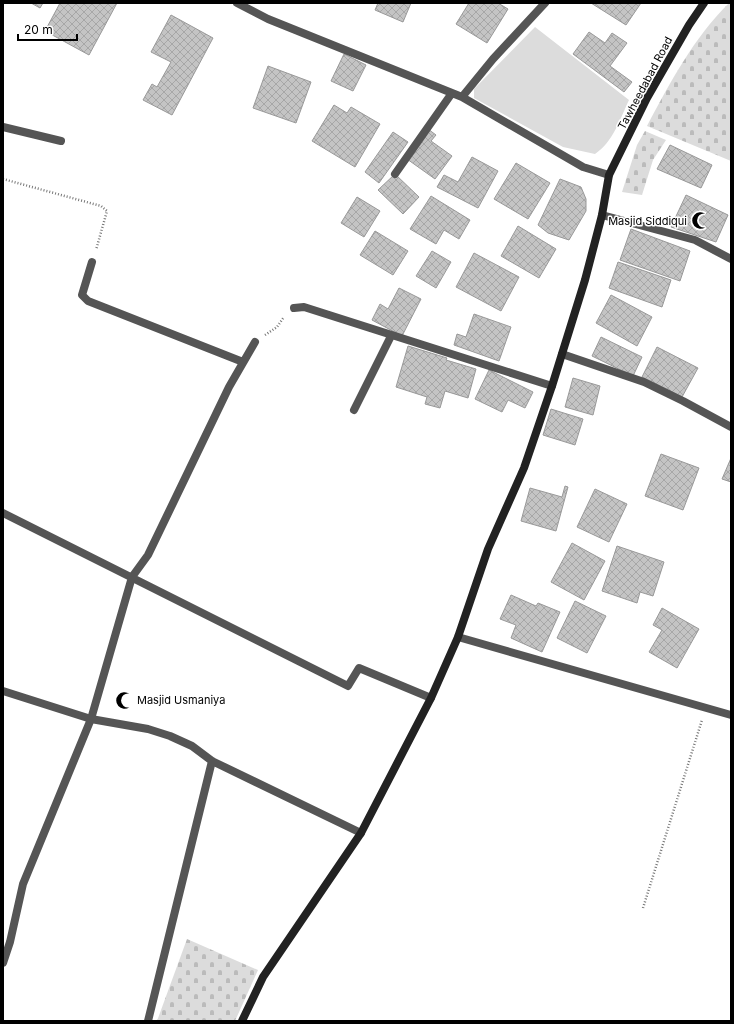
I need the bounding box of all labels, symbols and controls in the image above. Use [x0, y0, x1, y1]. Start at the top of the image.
scale bar [18, 16, 77, 42]
text: 20 m [24, 22, 53, 37]
street label: Tawheedabad Road [615, 34, 675, 132]
mosque icon: Masjid Siddiqui [690, 211, 710, 231]
place label: Masjid Siddiqui [608, 214, 687, 228]
mosque icon: Masjid Usmaniya [114, 690, 134, 710]
place label: Masjid Usmaniya [137, 693, 225, 707]

